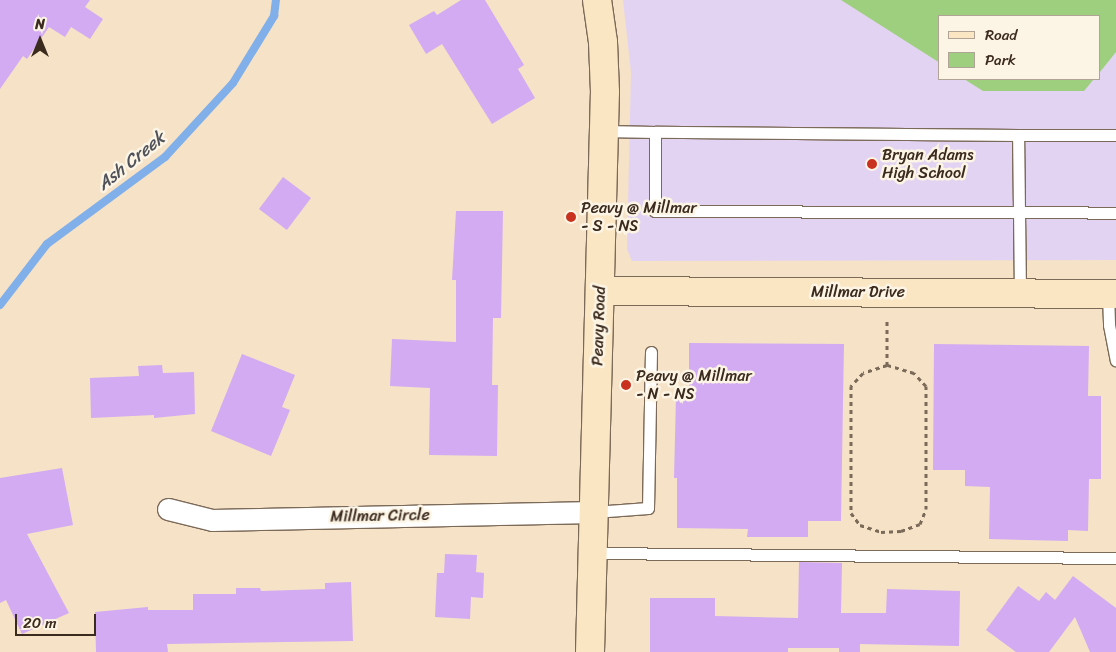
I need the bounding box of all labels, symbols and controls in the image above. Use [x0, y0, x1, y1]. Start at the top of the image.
text: N [35, 12, 45, 37]
north arrow [15, 15, 65, 65]
legend [938, 15, 1101, 80]
text: Road [985, 22, 1017, 48]
text: Park [985, 47, 1016, 73]
water label: Ash Creek [93, 127, 169, 195]
place label: Bryan Adams High School [882, 145, 974, 183]
marker: Bryan Adams High School [866, 158, 878, 170]
place label: Peavy @ Millmar - S - NS [581, 198, 697, 236]
marker: Peavy @ Millmar - S - NS [565, 211, 577, 223]
street label: Millmar Drive [811, 282, 905, 302]
street label: Peavy Road [588, 286, 610, 366]
place label: Peavy @ Millmar - N - NS [636, 366, 752, 404]
marker: Peavy @ Millmar - N - NS [620, 379, 632, 391]
street label: Millmar Circle [330, 506, 430, 526]
scale bar [18, 604, 99, 636]
text: 20 m [23, 610, 57, 636]

